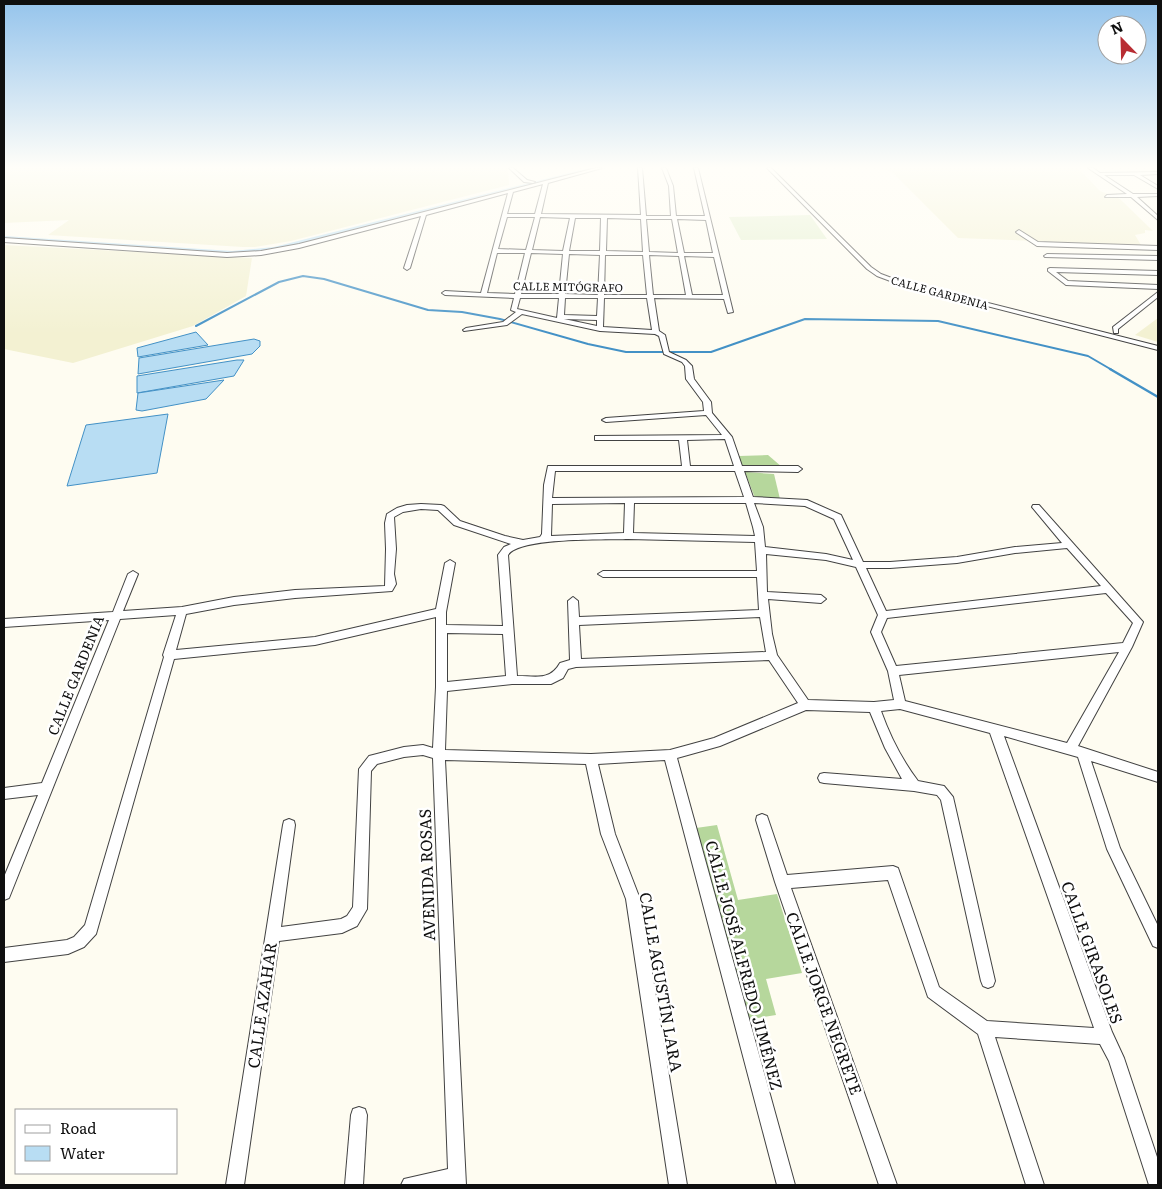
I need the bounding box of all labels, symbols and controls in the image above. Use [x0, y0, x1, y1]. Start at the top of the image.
north arrow [1097, 15, 1147, 65]
text: N [1107, 16, 1126, 39]
street label: CALLE GARDENIA [889, 271, 991, 313]
street label: CALLE MITÓGRAFO [513, 277, 623, 295]
street label: CALLE GARDENIA [42, 611, 108, 738]
street label: AVENIDA ROSAS [412, 809, 440, 941]
street label: CALLE JOSÉ ALFREDO JIMÉNEZ [700, 838, 790, 1092]
street label: CALLE GIRASOLES [1056, 877, 1130, 1027]
street label: CALLE AGUSTÍN LARA [634, 890, 690, 1074]
street label: CALLE JORGE NEGRETE [781, 908, 869, 1098]
street label: CALLE AZAHAR [240, 940, 282, 1070]
legend [15, 1109, 178, 1174]
text: Road [60, 1116, 96, 1139]
text: Water [60, 1141, 105, 1164]

